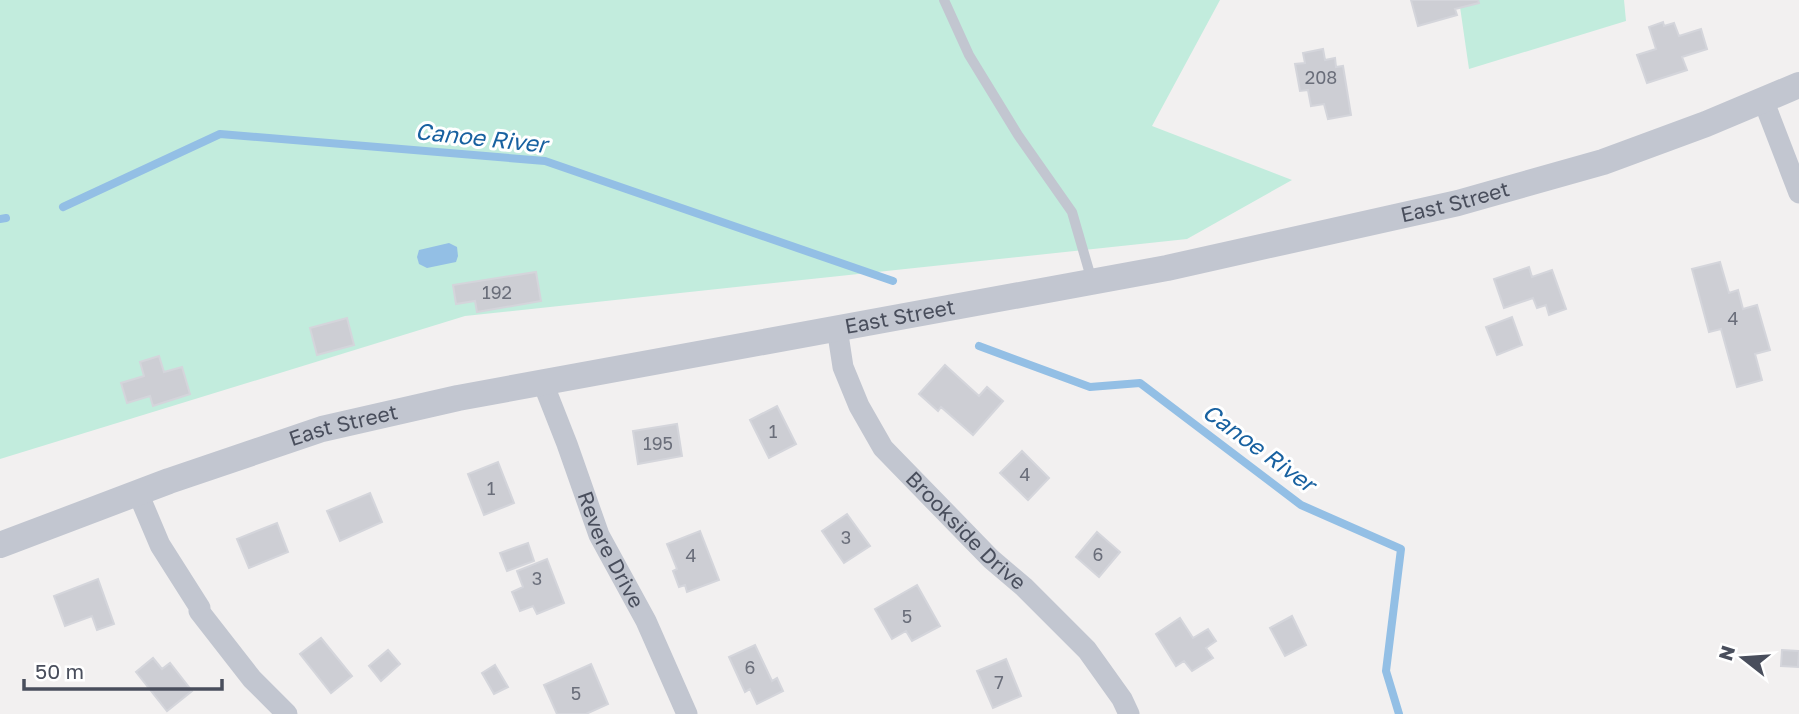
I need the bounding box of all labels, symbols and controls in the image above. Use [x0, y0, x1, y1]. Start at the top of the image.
house number: 208 [1305, 66, 1337, 88]
water label: Canoe River [414, 116, 551, 158]
street label: East Street [1398, 175, 1512, 227]
house number: 192 [482, 281, 512, 303]
street label: East Street [842, 293, 957, 339]
house number: 4 [1728, 307, 1739, 329]
water label: Canoe River [1198, 397, 1324, 499]
street label: East Street [285, 398, 400, 451]
house number: 1 [769, 420, 778, 442]
house number: 195 [643, 432, 673, 454]
house number: 4 [1020, 463, 1031, 485]
street label: Brookside Drive [901, 465, 1032, 595]
house number: 1 [487, 477, 496, 499]
street label: Revere Drive [573, 487, 650, 612]
house number: 3 [841, 526, 851, 548]
house number: 6 [1093, 543, 1103, 565]
house number: 4 [686, 544, 697, 566]
house number: 3 [532, 567, 542, 589]
house number: 5 [902, 605, 912, 627]
north arrow [1708, 623, 1778, 693]
text: N [1713, 643, 1739, 663]
scale bar [24, 648, 222, 692]
house number: 6 [745, 656, 755, 678]
text: 50 m [35, 658, 84, 684]
house number: 7 [994, 671, 1004, 693]
house number: 5 [571, 682, 581, 704]

